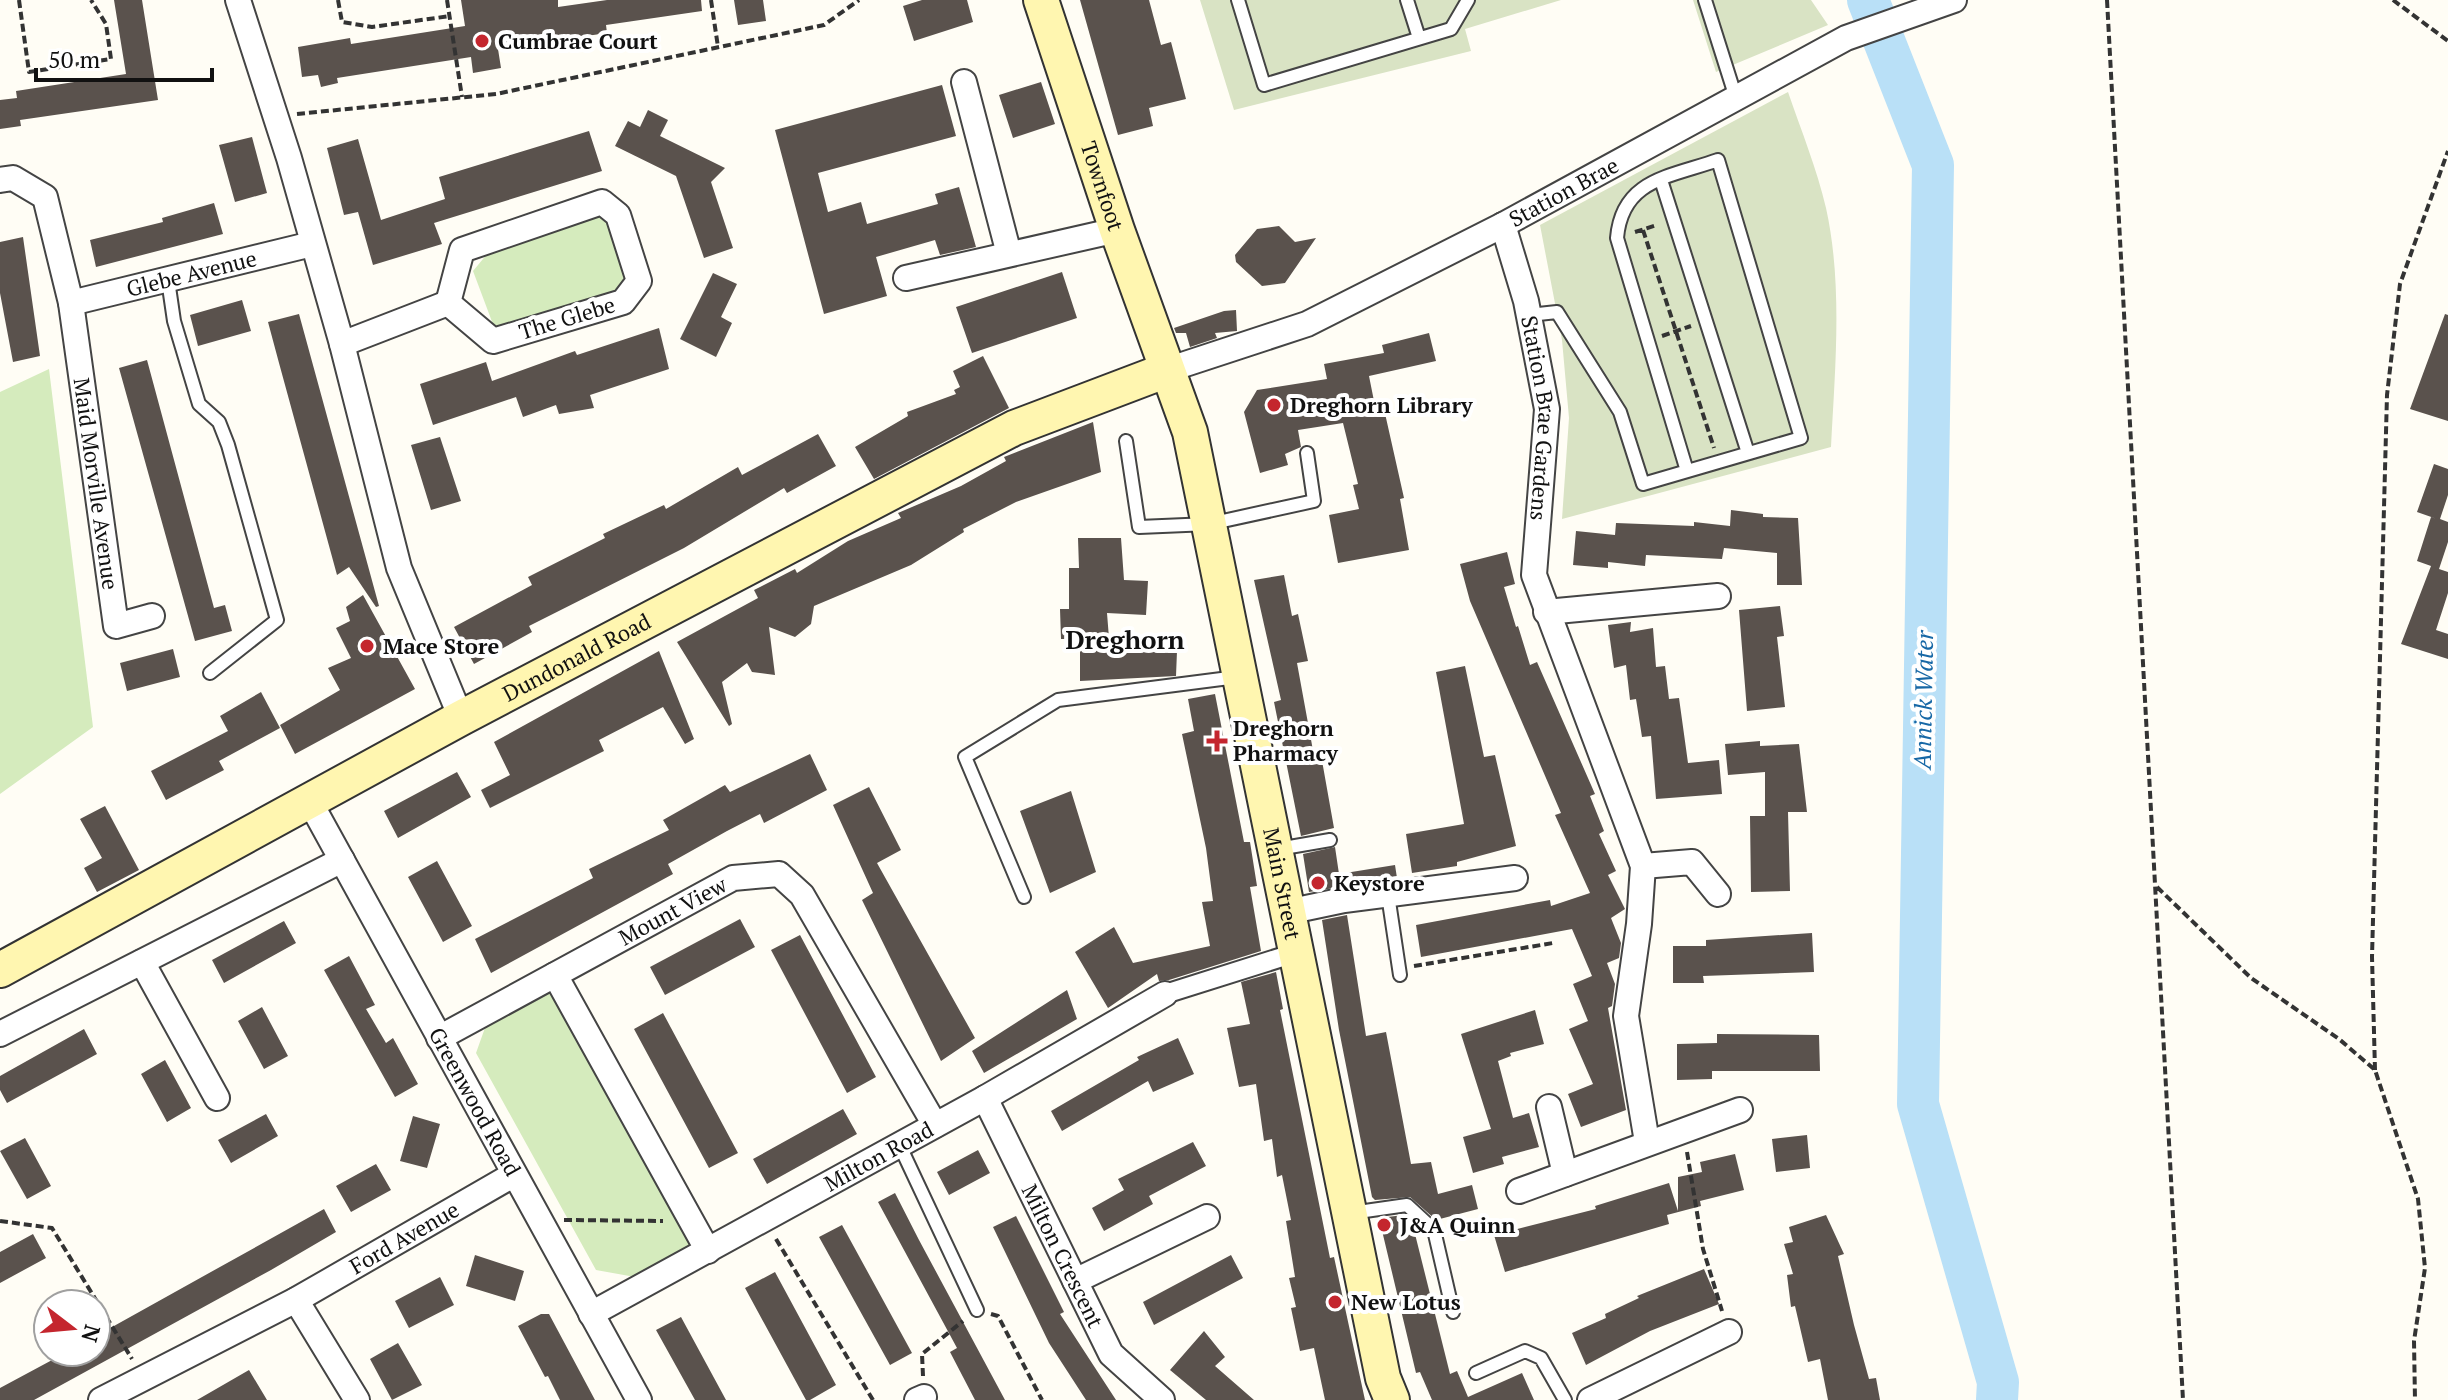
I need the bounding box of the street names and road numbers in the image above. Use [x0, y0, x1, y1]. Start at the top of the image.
street label: Townfoot [1075, 137, 1131, 234]
street label: Station Brae [1503, 150, 1623, 233]
street label: Glebe Avenue [123, 243, 259, 303]
street label: The Glebe [515, 289, 618, 346]
street label: Station Brae Gardens [1515, 313, 1563, 522]
street label: Maid Morville Avenue [68, 376, 126, 591]
street label: Dundonald Road [497, 606, 655, 708]
street label: Main Street [1257, 825, 1308, 942]
street label: Mount View [613, 869, 732, 951]
street label: Greenwood Road [423, 1022, 528, 1181]
street label: Milton Road [819, 1114, 938, 1197]
street label: Milton Crescent [1016, 1179, 1111, 1332]
street label: Ford Avenue [344, 1194, 464, 1280]

